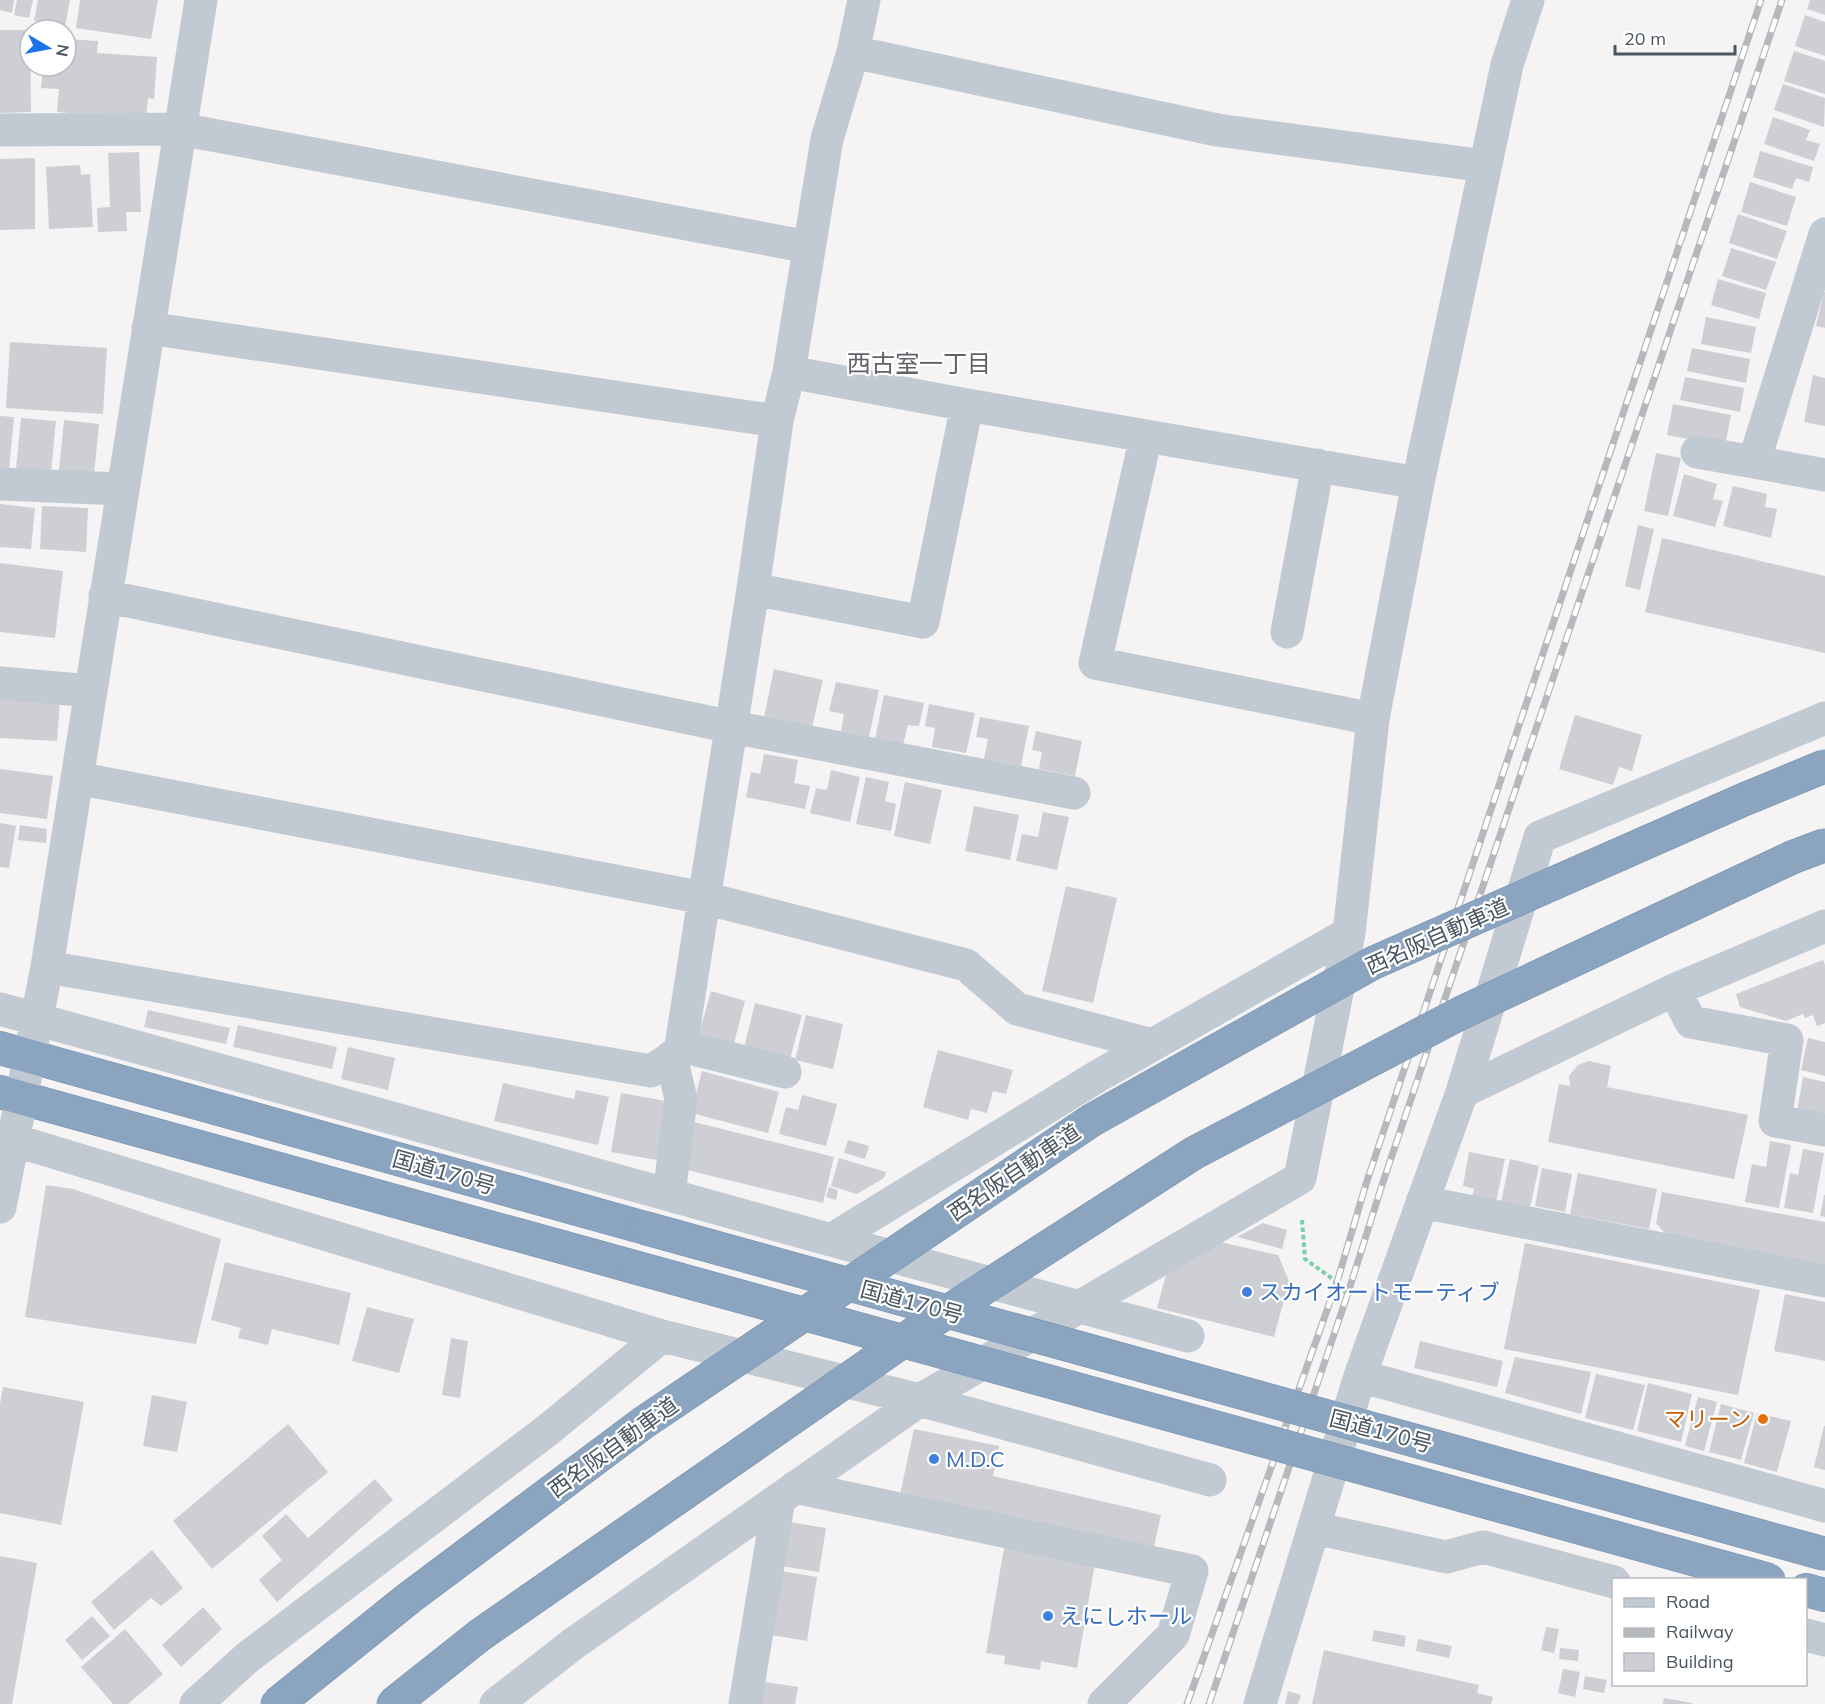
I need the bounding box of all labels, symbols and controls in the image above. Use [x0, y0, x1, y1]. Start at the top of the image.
north arrow [18, 18, 78, 78]
scale bar [1615, 18, 1735, 56]
text: 20 m [1624, 27, 1666, 50]
text: N [52, 43, 74, 58]
district label: 西古室一丁目 [847, 348, 991, 378]
street label: 西名阪自動車道 [1361, 892, 1513, 980]
street label: 西名阪自動車道 [942, 1117, 1086, 1227]
street label: 国道170号 [389, 1144, 499, 1200]
street label: 国道170号 [857, 1275, 967, 1329]
place label: スカイオートモーティブ [1259, 1278, 1500, 1306]
marker: スカイオートモーティブ [1240, 1285, 1254, 1299]
street label: 西名阪自動車道 [542, 1390, 684, 1504]
street label: 国道170号 [1326, 1404, 1436, 1458]
place label: マリーン [1664, 1405, 1751, 1433]
marker: マリーン [1756, 1412, 1770, 1426]
place label: M.D.C [946, 1445, 1005, 1473]
marker: M.D.C [927, 1452, 941, 1466]
legend [1612, 1578, 1807, 1686]
text: Road [1666, 1590, 1710, 1613]
place label: えにしホール [1060, 1602, 1192, 1630]
marker: えにしホール [1041, 1609, 1055, 1623]
text: Railway [1666, 1620, 1734, 1643]
text: Building [1666, 1650, 1734, 1673]

